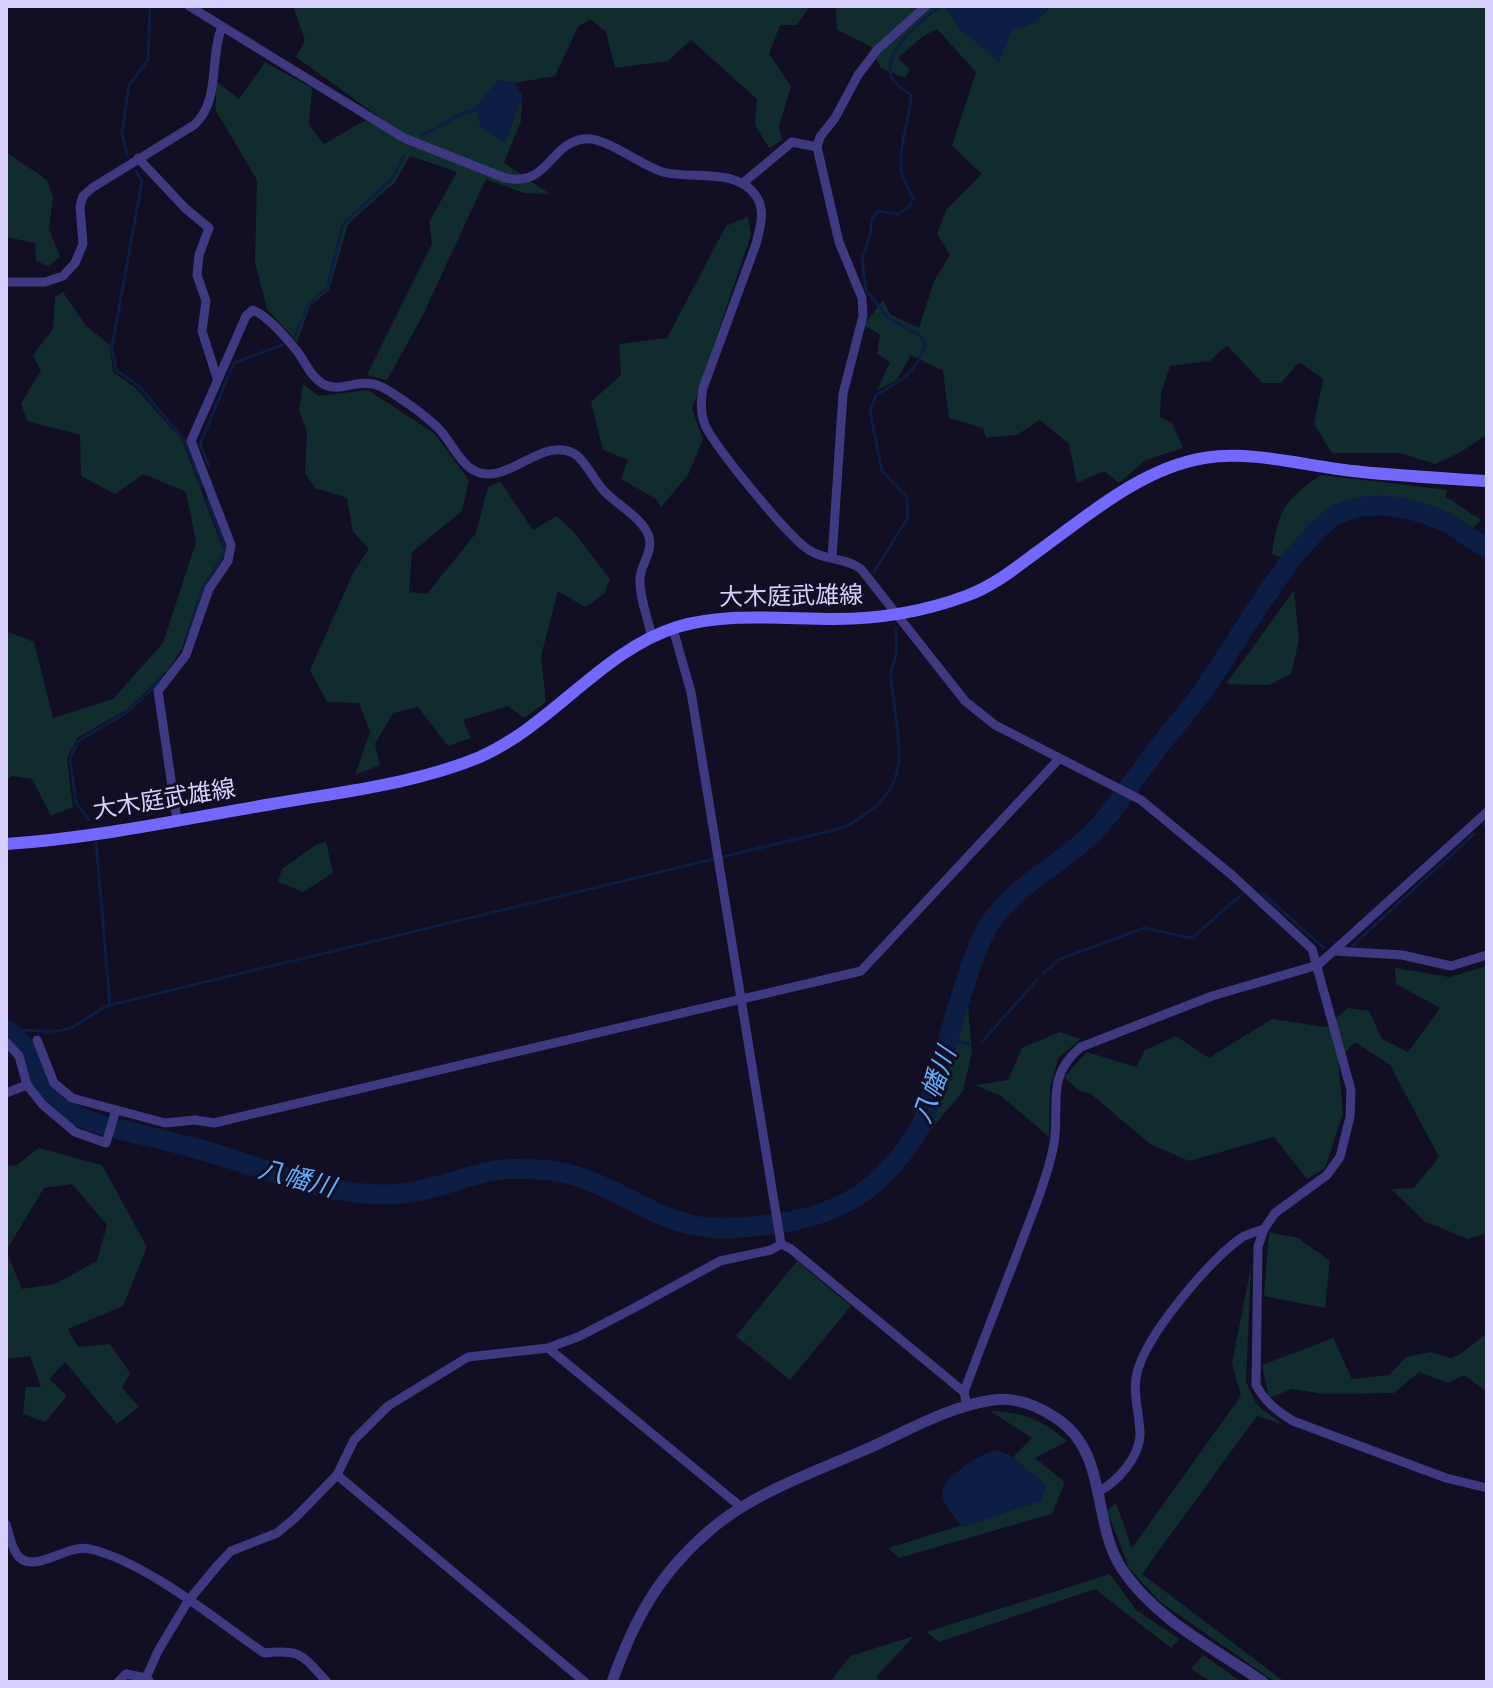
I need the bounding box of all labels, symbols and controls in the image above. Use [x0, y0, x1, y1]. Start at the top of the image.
street label: 大木庭武雄線 [719, 581, 863, 611]
street label: 大木庭武雄線 [91, 774, 237, 824]
water label: 八幡川 [907, 1040, 962, 1127]
water label: 八幡川 [255, 1153, 341, 1203]

